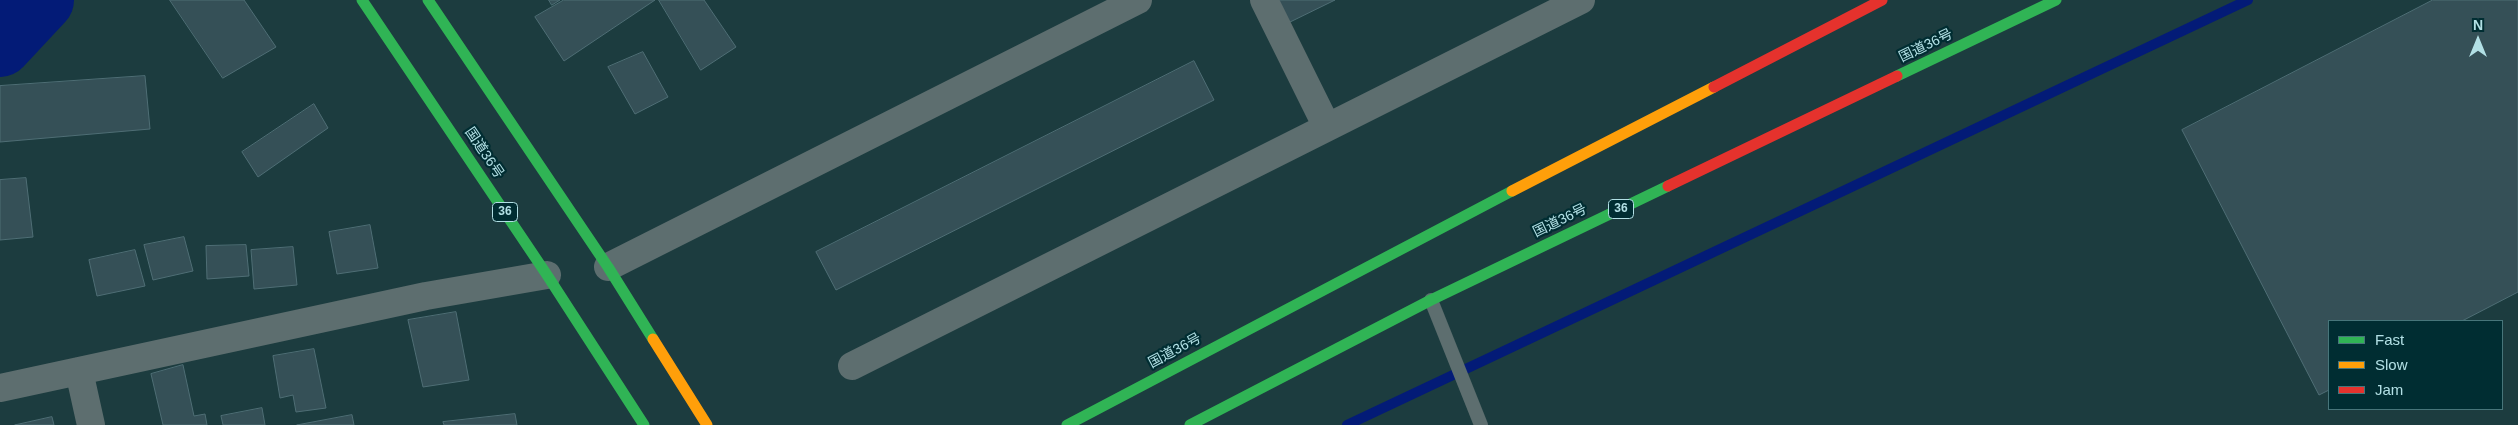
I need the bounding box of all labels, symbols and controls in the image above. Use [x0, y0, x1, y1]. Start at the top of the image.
north arrow [2453, 15, 2503, 65]
text: N [2473, 17, 2483, 33]
street label: 国道36号 [1896, 26, 1956, 66]
street label: 国道36号 [461, 124, 507, 182]
road number: 36 [1608, 200, 1634, 218]
street label: 国道36号 [1530, 201, 1590, 241]
road number: 36 [492, 202, 518, 222]
legend [2328, 320, 2503, 410]
street label: 国道36号 [1146, 330, 1204, 372]
text: Fast [2375, 331, 2404, 348]
text: Slow [2375, 356, 2408, 373]
text: Jam [2375, 381, 2403, 398]

